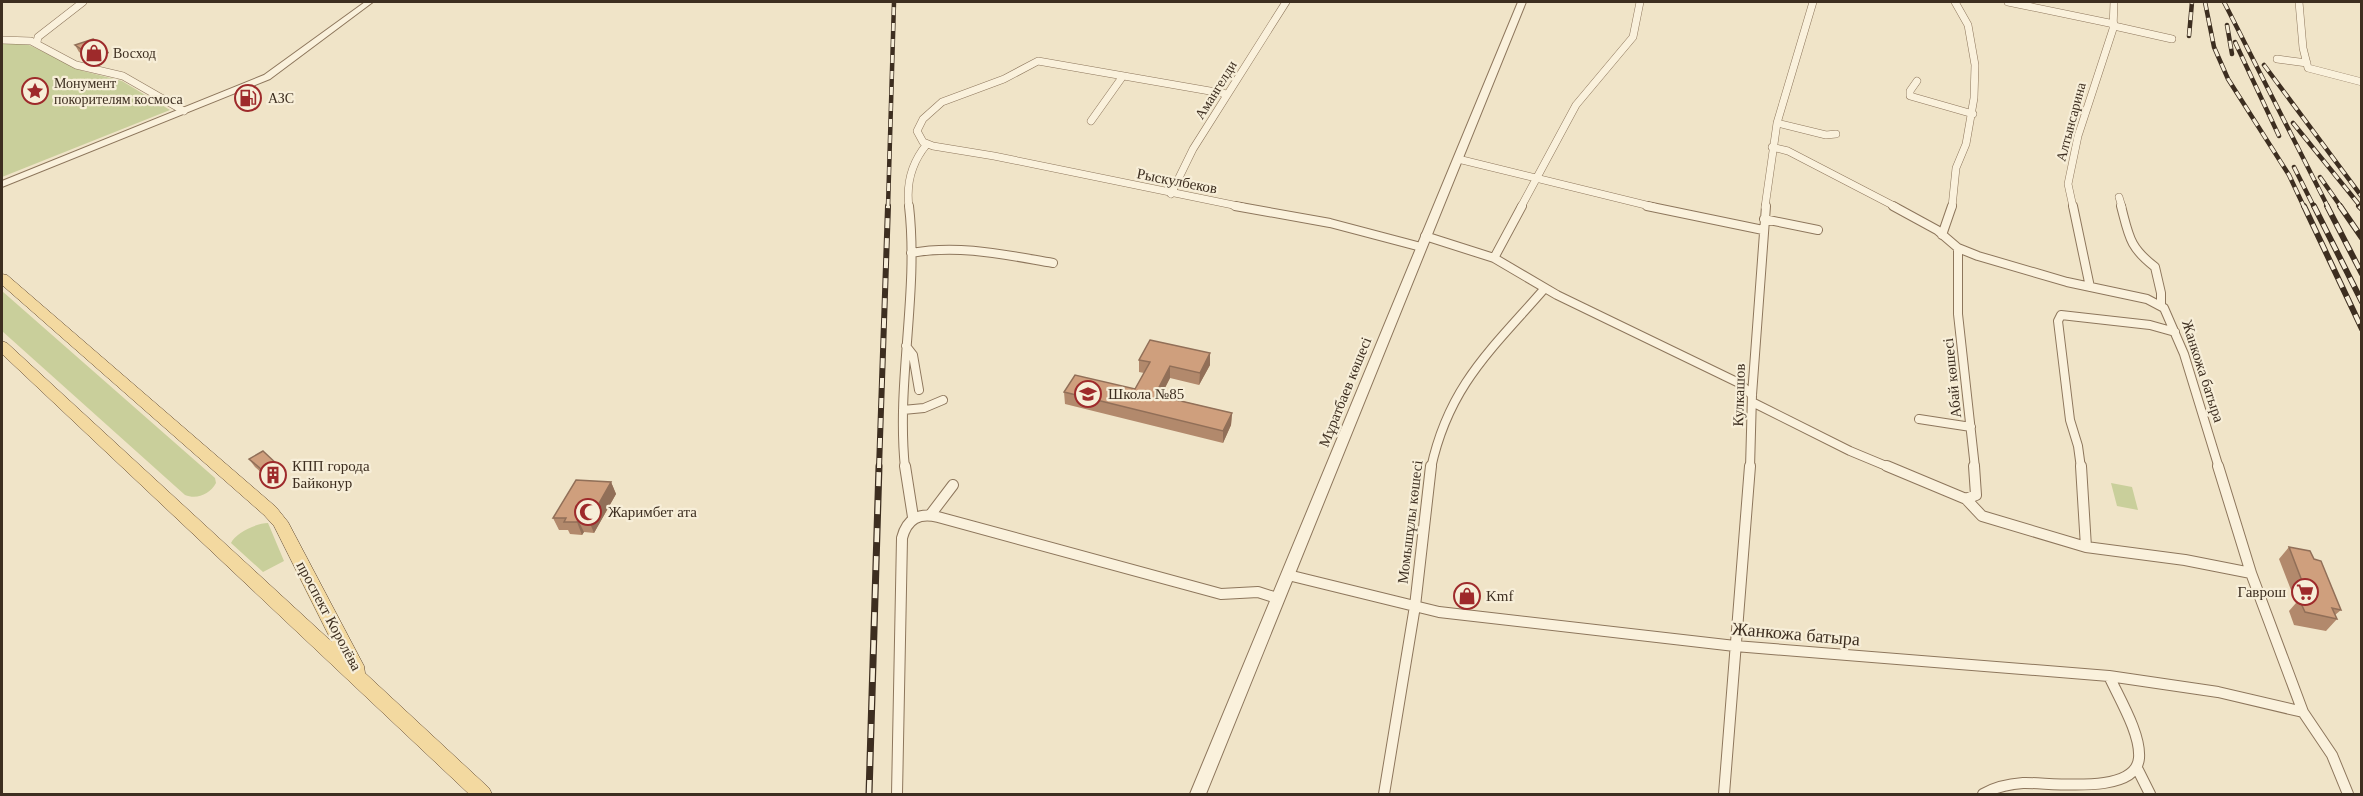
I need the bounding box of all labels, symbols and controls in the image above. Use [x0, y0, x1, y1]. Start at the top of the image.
shop icon: Восход [79, 38, 109, 68]
place label: Восход [113, 46, 156, 61]
street label: Амангелди [1192, 58, 1240, 122]
place icon: Монумент покорителям космоса [20, 76, 50, 106]
place label: Монумент покорителям космоса [54, 76, 183, 107]
street label: Алтынсарина [2053, 80, 2089, 163]
fuel station icon: АЗС [233, 83, 263, 113]
place label: АЗС [268, 91, 294, 106]
street label: Рыскулбеков [1135, 165, 1219, 197]
street label: Жанкожа батыра [2179, 318, 2227, 425]
street label: Мұратбаев көшесі [1316, 335, 1374, 449]
street label: Абай көшесі [1940, 337, 1964, 419]
street label: Кулкашов [1730, 363, 1748, 427]
school or university icon: Школа №85 [1073, 379, 1103, 409]
place label: Школа №85 [1108, 386, 1184, 402]
place label: КПП города Байконур [292, 458, 370, 491]
street label: Момышұлы көшесі [1394, 459, 1426, 585]
building icon: КПП города Байконур [258, 460, 288, 490]
mosque icon: Жаримбет ата [573, 497, 603, 527]
place label: Жаримбет ата [608, 504, 697, 520]
street label: проспект Королёва [293, 559, 365, 674]
supermarket icon: Гаврош [2290, 577, 2320, 607]
shop icon: Kmf [1452, 581, 1482, 611]
place label: Гаврош [2237, 584, 2286, 600]
place label: Kmf [1486, 588, 1514, 604]
street label: Жанкожа батыра [1731, 618, 1861, 650]

